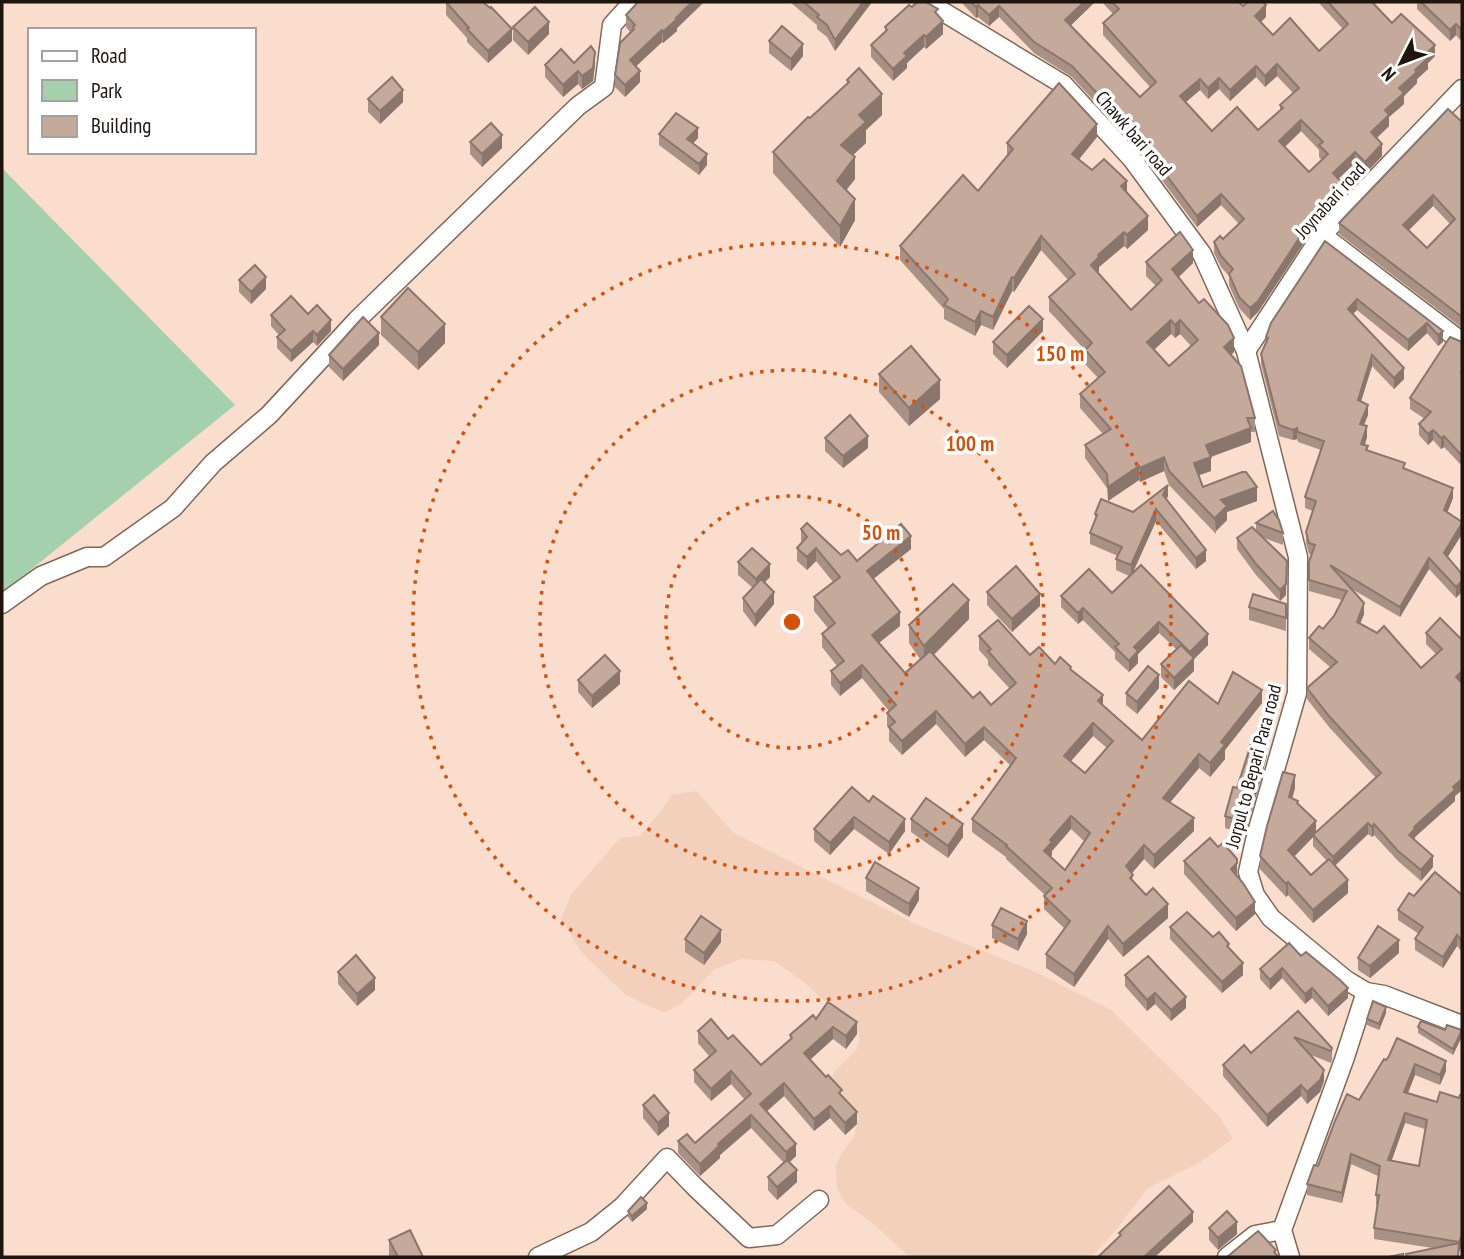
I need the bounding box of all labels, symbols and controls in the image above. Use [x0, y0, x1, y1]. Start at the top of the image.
legend [28, 28, 256, 154]
north arrow [1366, 28, 1436, 98]
text: Road [91, 42, 127, 69]
text: N [1376, 63, 1401, 86]
text: Park [91, 77, 122, 104]
street label: Chawk bari road [1090, 85, 1178, 181]
text: Building [91, 112, 151, 139]
street label: Joynabari road [1289, 157, 1370, 244]
text: 150 m [1036, 340, 1084, 367]
text: 100 m [946, 430, 994, 457]
text: 50 m [862, 519, 900, 546]
centre of rings [780, 610, 804, 634]
street label: Jorpul to Bepari Para road [1219, 682, 1286, 851]

